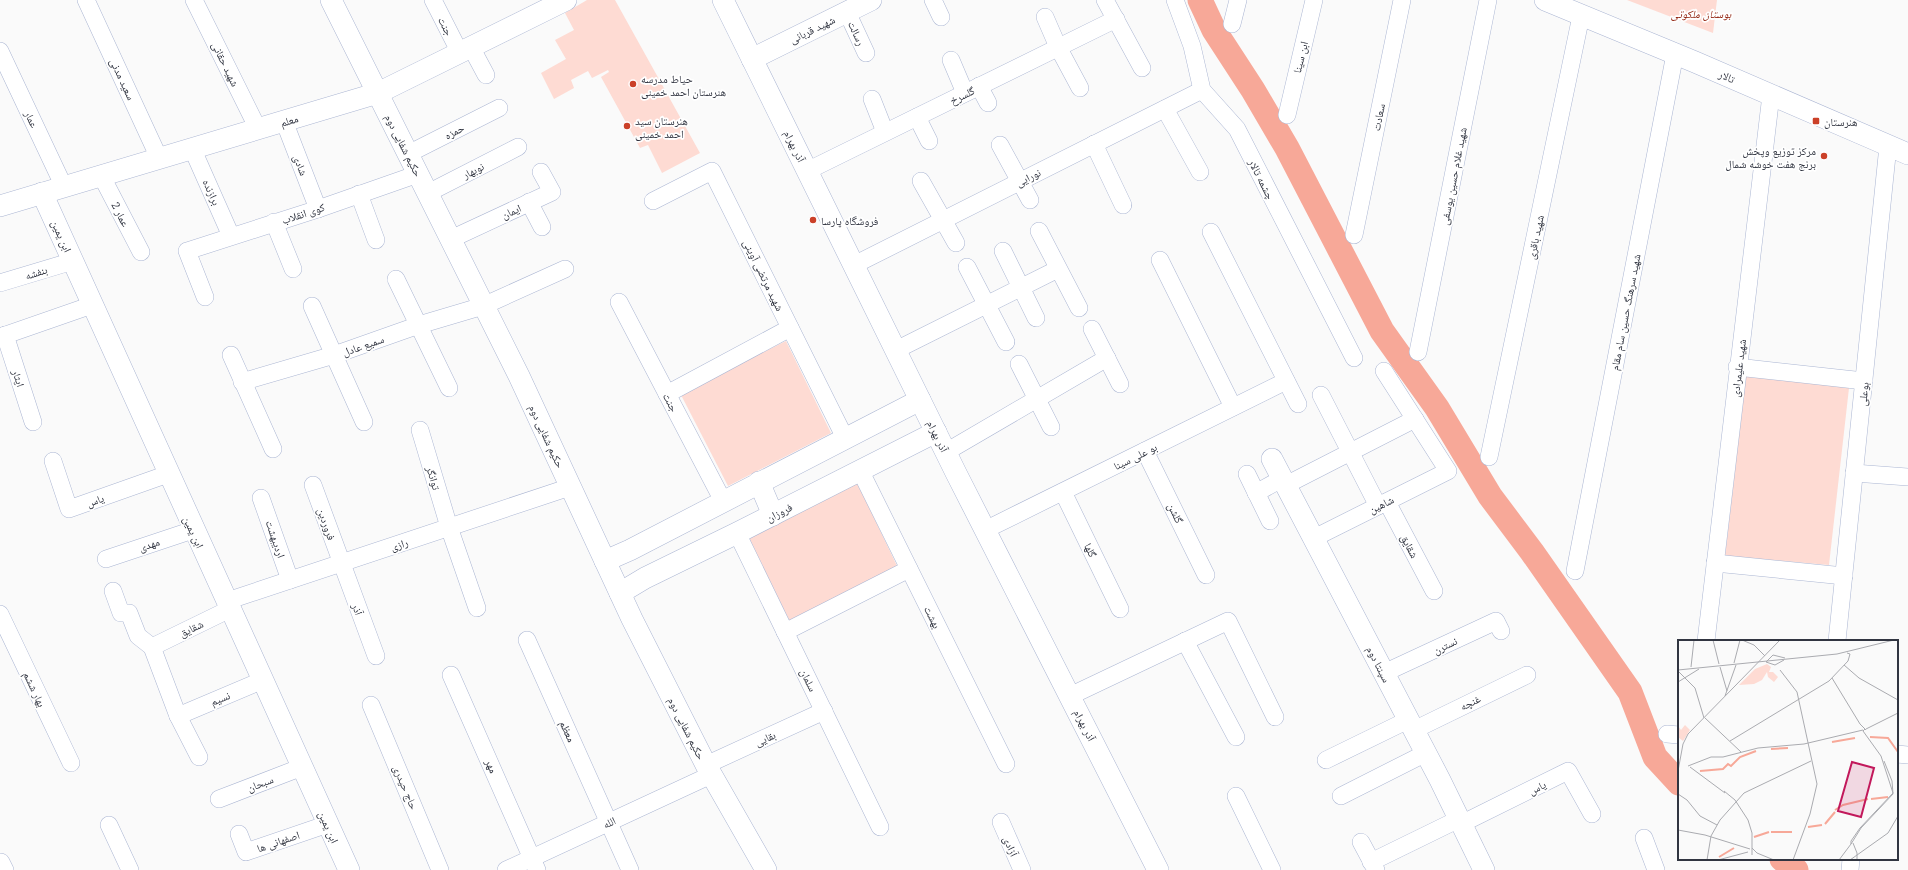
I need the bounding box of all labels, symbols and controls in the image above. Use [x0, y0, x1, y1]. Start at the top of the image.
park label: بوستان ملکوتی [1671, 6, 1732, 21]
street label: شهید قربانی [787, 12, 837, 46]
street label: جنت [435, 14, 457, 38]
street label: رسالت [845, 18, 869, 48]
street label: شهید حقانی [209, 39, 243, 89]
street label: ابن سینا [1289, 40, 1311, 74]
street label: سعید مدنی [107, 56, 139, 102]
street label: تالار [1716, 65, 1738, 86]
place label: حیاط مدرسه هنرستان احمد خمینی [641, 71, 726, 99]
marker: حیاط مدرسه هنرستان احمد خمینی [628, 79, 638, 89]
street label: گلسرخ [947, 82, 977, 107]
street label: سعادت [1368, 102, 1388, 132]
street label: عمار [21, 107, 43, 130]
street label: معلم [278, 110, 300, 131]
street label: حکیم شفایی دوم [381, 111, 426, 179]
place label: هنرستان سید احمد خمینی [635, 113, 688, 141]
place label: هنرستان [1824, 114, 1858, 129]
marker: هنرستان [1811, 116, 1821, 126]
street label: حمزه [441, 120, 467, 142]
marker: هنرستان سید احمد خمینی [622, 121, 632, 131]
street label: شهید غلام حسین یوسفی [1436, 126, 1470, 226]
street label: آذر بهرام [781, 127, 809, 165]
place label: مرکز توزیع وپخش برنج هفت خوشه شمال [1725, 143, 1816, 171]
marker: مرکز توزیع وپخش برنج هفت خوشه شمال [1819, 151, 1829, 161]
street label: شادی [290, 152, 312, 178]
street label: چشمه تالار [1245, 155, 1278, 202]
street label: نوبهار [459, 158, 486, 182]
street label: نورایی [1013, 164, 1043, 190]
street label: برازنده [200, 177, 224, 207]
street label: عمار 2 [108, 199, 134, 229]
street label: کوی انقلاب [280, 199, 327, 227]
street label: ایمان [499, 200, 523, 222]
place label: فروشگاه پارسا [821, 213, 879, 228]
street label: شهید باقری [1523, 213, 1547, 261]
marker: فروشگاه پارسا [808, 215, 818, 225]
street label: ابن یمین [48, 218, 76, 254]
street label: شهید مرتضی آوینی [740, 237, 788, 313]
street label: شهید سرهنگ حسین سام مقام [1606, 252, 1644, 372]
street label: بنفشه [23, 261, 49, 283]
street label: سمیع عادل [340, 331, 386, 359]
street label: شهید علیمرادی [1727, 338, 1749, 398]
street label: ایثار [9, 366, 29, 389]
street label: بوعلی [1854, 381, 1872, 407]
street label: جنت [660, 390, 682, 414]
street label: حکیم شفایی دوم [525, 402, 568, 471]
street label: آذر بهرام [924, 417, 952, 455]
street label: بو علی سینا [1111, 439, 1159, 473]
street label: توانگر [423, 463, 445, 492]
street label: یاس [84, 490, 106, 510]
street label: شاهین [1366, 492, 1396, 516]
street label: فروزان [763, 499, 795, 525]
street label: گلشن [1165, 500, 1188, 526]
street label: فروردین [314, 506, 340, 542]
street label: ابن یمین [180, 514, 208, 550]
street label: اردیبهشت [263, 518, 289, 560]
street label: شقایق [1397, 531, 1423, 561]
street label: مهدی [137, 533, 161, 555]
street label: رازی [388, 534, 410, 554]
street label: گلها [1081, 540, 1101, 560]
street label: آذر [349, 600, 367, 617]
street label: بهشت [921, 603, 945, 631]
street label: شقایق [176, 616, 206, 640]
street label: نسترن [1430, 633, 1460, 657]
inset map [1678, 640, 1898, 860]
street label: سپنتا دوم [1363, 643, 1395, 685]
street label: سلمان [797, 666, 821, 694]
street label: بهار ششم [19, 669, 50, 710]
street label: نسیم [208, 687, 233, 710]
street label: غنچه [1457, 690, 1483, 713]
street label: حکیم شفایی دوم [664, 694, 709, 762]
street label: آذر بهرام [1071, 706, 1099, 744]
street label: معظم [556, 718, 579, 745]
street label: بقایی [752, 727, 778, 749]
street label: مهر [482, 756, 502, 775]
street label: حاج حیدری [390, 763, 422, 811]
street label: سبحان [245, 771, 275, 795]
street label: یاس [1526, 776, 1549, 798]
street label: ابن یمین [315, 809, 343, 845]
street label: الله [600, 813, 618, 831]
street label: اصفهانی ها [255, 827, 301, 855]
street label: آزادی [1000, 833, 1022, 859]

